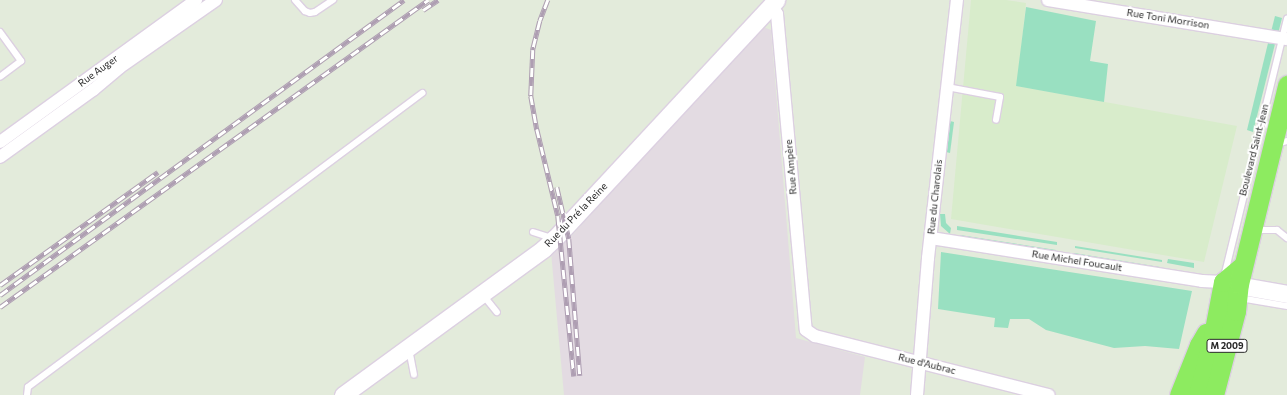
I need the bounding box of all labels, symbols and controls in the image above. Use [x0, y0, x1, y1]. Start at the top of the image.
street label: Rue Toni Morrison [1126, 7, 1210, 31]
street label: Rue Auger [76, 53, 120, 89]
street label: Boulevard Saint-Jean [1237, 103, 1271, 197]
street label: Rue Ampère [783, 139, 799, 195]
street label: Rue du Charolais [925, 159, 945, 235]
street label: Rue du Pré la Reine [542, 180, 610, 250]
street label: Rue Michel Foucault [1031, 248, 1123, 274]
road number: M 2009 [1206, 339, 1248, 353]
street label: Rue d'Aubrac [897, 351, 957, 377]

